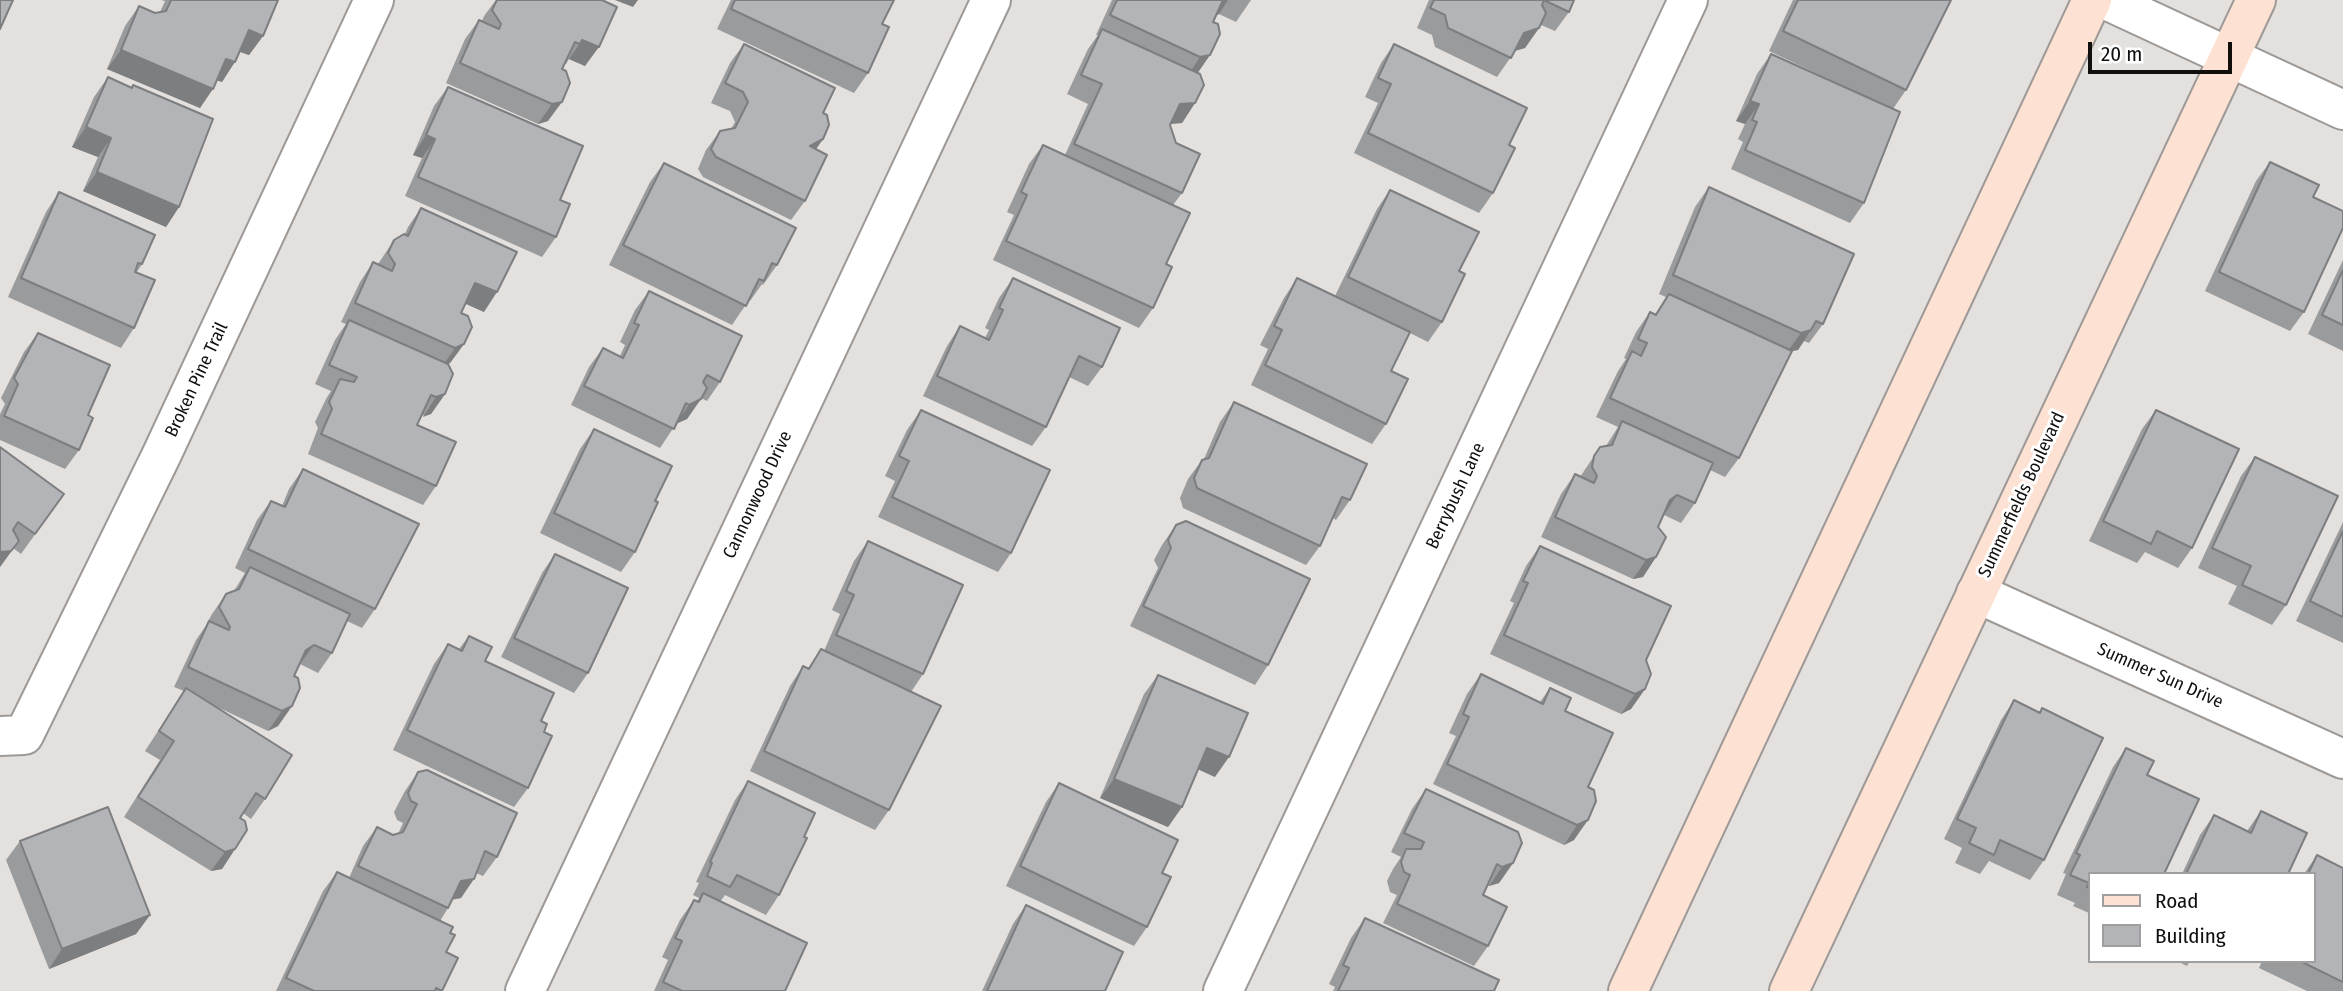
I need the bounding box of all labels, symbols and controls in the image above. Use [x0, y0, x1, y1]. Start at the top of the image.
scale bar [2091, 28, 2234, 72]
text: 20 m [2101, 41, 2142, 67]
street label: Broken Pine Trail [161, 319, 233, 441]
street label: Summerfields Boulevard [1974, 409, 2070, 581]
street label: Cannonwood Drive [719, 428, 797, 562]
street label: Berrybush Lane [1422, 439, 1490, 553]
street label: Summer Sun Drive [2094, 639, 2226, 713]
legend [2088, 872, 2315, 963]
text: Road [2155, 888, 2199, 914]
text: Building [2155, 923, 2226, 949]

